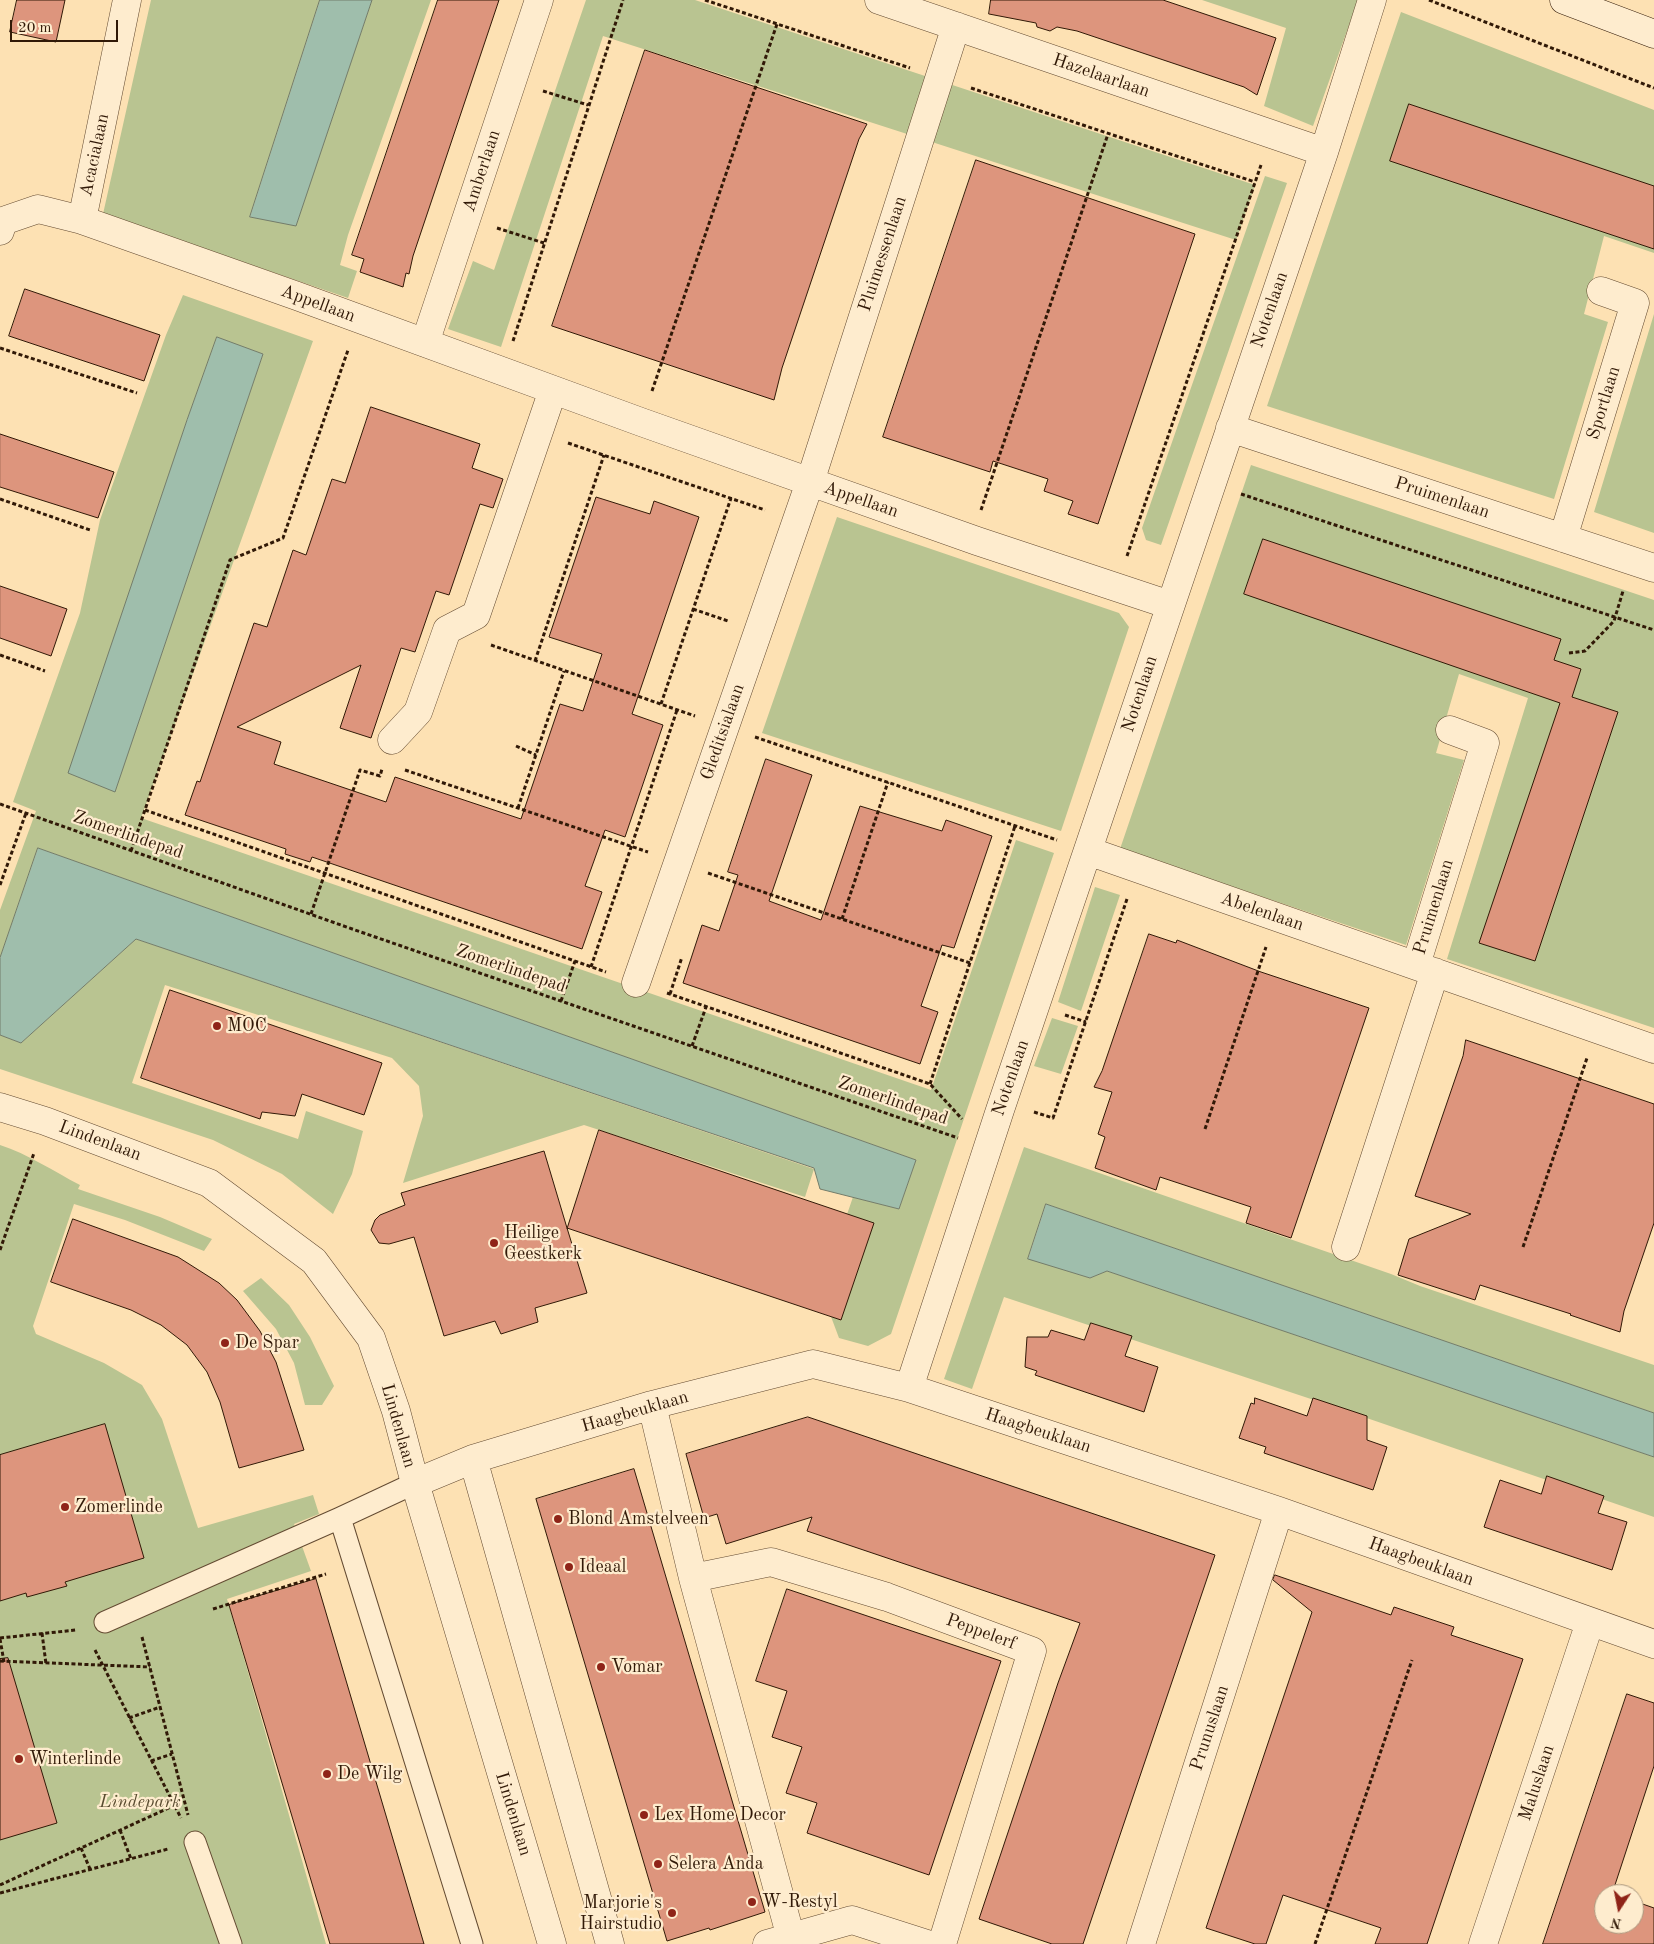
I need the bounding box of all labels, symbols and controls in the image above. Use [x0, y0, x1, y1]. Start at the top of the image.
scale bar [12, 10, 120, 42]
text: 20 m [18, 21, 52, 36]
street label: Hazelaarlaan [1049, 49, 1153, 103]
street label: Acacialaan [76, 111, 114, 199]
street label: Amberlaan [459, 127, 505, 215]
street label: Pluimessenlaan [854, 194, 912, 314]
street label: Notenlaan [1247, 269, 1293, 351]
street label: Appellaan [278, 281, 358, 327]
street label: Sportlaan [1583, 364, 1625, 442]
street label: Pruimenlaan [1392, 472, 1492, 524]
street label: Appellaan [821, 477, 901, 523]
street label: Notenlaan [1117, 653, 1163, 735]
street label: Gleditsialaan [696, 681, 750, 783]
street label: Zomerlindepad [70, 806, 186, 864]
street label: Pruimenlaan [1409, 857, 1459, 957]
street label: Abelenlaan [1218, 888, 1306, 936]
street label: Zomerlindepad [453, 940, 569, 998]
place label: MOC [227, 1015, 267, 1037]
marker: MOC [211, 1020, 223, 1032]
street label: Notenlaan [988, 1037, 1034, 1119]
street label: Zomerlindepad [835, 1072, 951, 1130]
street label: Lindenlaan [56, 1116, 144, 1166]
place label: Heilige Geestkerk [504, 1222, 582, 1264]
marker: Heilige Geestkerk [488, 1237, 500, 1249]
place label: De Spar [235, 1332, 299, 1354]
marker: De Spar [219, 1337, 231, 1349]
street label: Lindenlaan [376, 1381, 420, 1471]
street label: Haagbeuklaan [579, 1386, 691, 1438]
street label: Haagbeuklaan [982, 1404, 1094, 1458]
place label: Zomerlinde [75, 1496, 163, 1518]
marker: Zomerlinde [59, 1501, 71, 1513]
place label: Blond Amstelveen [568, 1508, 709, 1530]
marker: Blond Amstelveen [552, 1513, 564, 1525]
street label: Haagbeuklaan [1365, 1533, 1477, 1591]
place label: Ideaal [579, 1556, 626, 1578]
marker: Ideaal [563, 1561, 575, 1573]
street label: Peppelerf [943, 1609, 1019, 1655]
place label: Vomar [611, 1656, 663, 1678]
marker: Vomar [595, 1661, 607, 1673]
street label: Prunuslaan [1186, 1682, 1234, 1774]
street label: Maluslaan [1515, 1742, 1559, 1824]
place label: Winterlinde [29, 1748, 121, 1770]
marker: Winterlinde [13, 1753, 25, 1765]
place label: De Wilg [337, 1763, 402, 1785]
marker: De Wilg [321, 1768, 333, 1780]
street label: Lindenlaan [490, 1770, 536, 1858]
park label: Lindepark [99, 1791, 181, 1813]
place label: Lex Home Decor [654, 1804, 786, 1826]
marker: Lex Home Decor [638, 1809, 650, 1821]
place label: Selera Anda [668, 1853, 764, 1875]
marker: Selera Anda [652, 1858, 664, 1870]
north arrow [1594, 1884, 1644, 1934]
place label: W-Restyl [762, 1891, 838, 1913]
place label: Marjorie's Hairstudio [580, 1892, 662, 1935]
marker: W-Restyl [746, 1896, 758, 1908]
marker: Marjorie's Hairstudio [666, 1907, 678, 1919]
text: N [1610, 1915, 1623, 1931]

